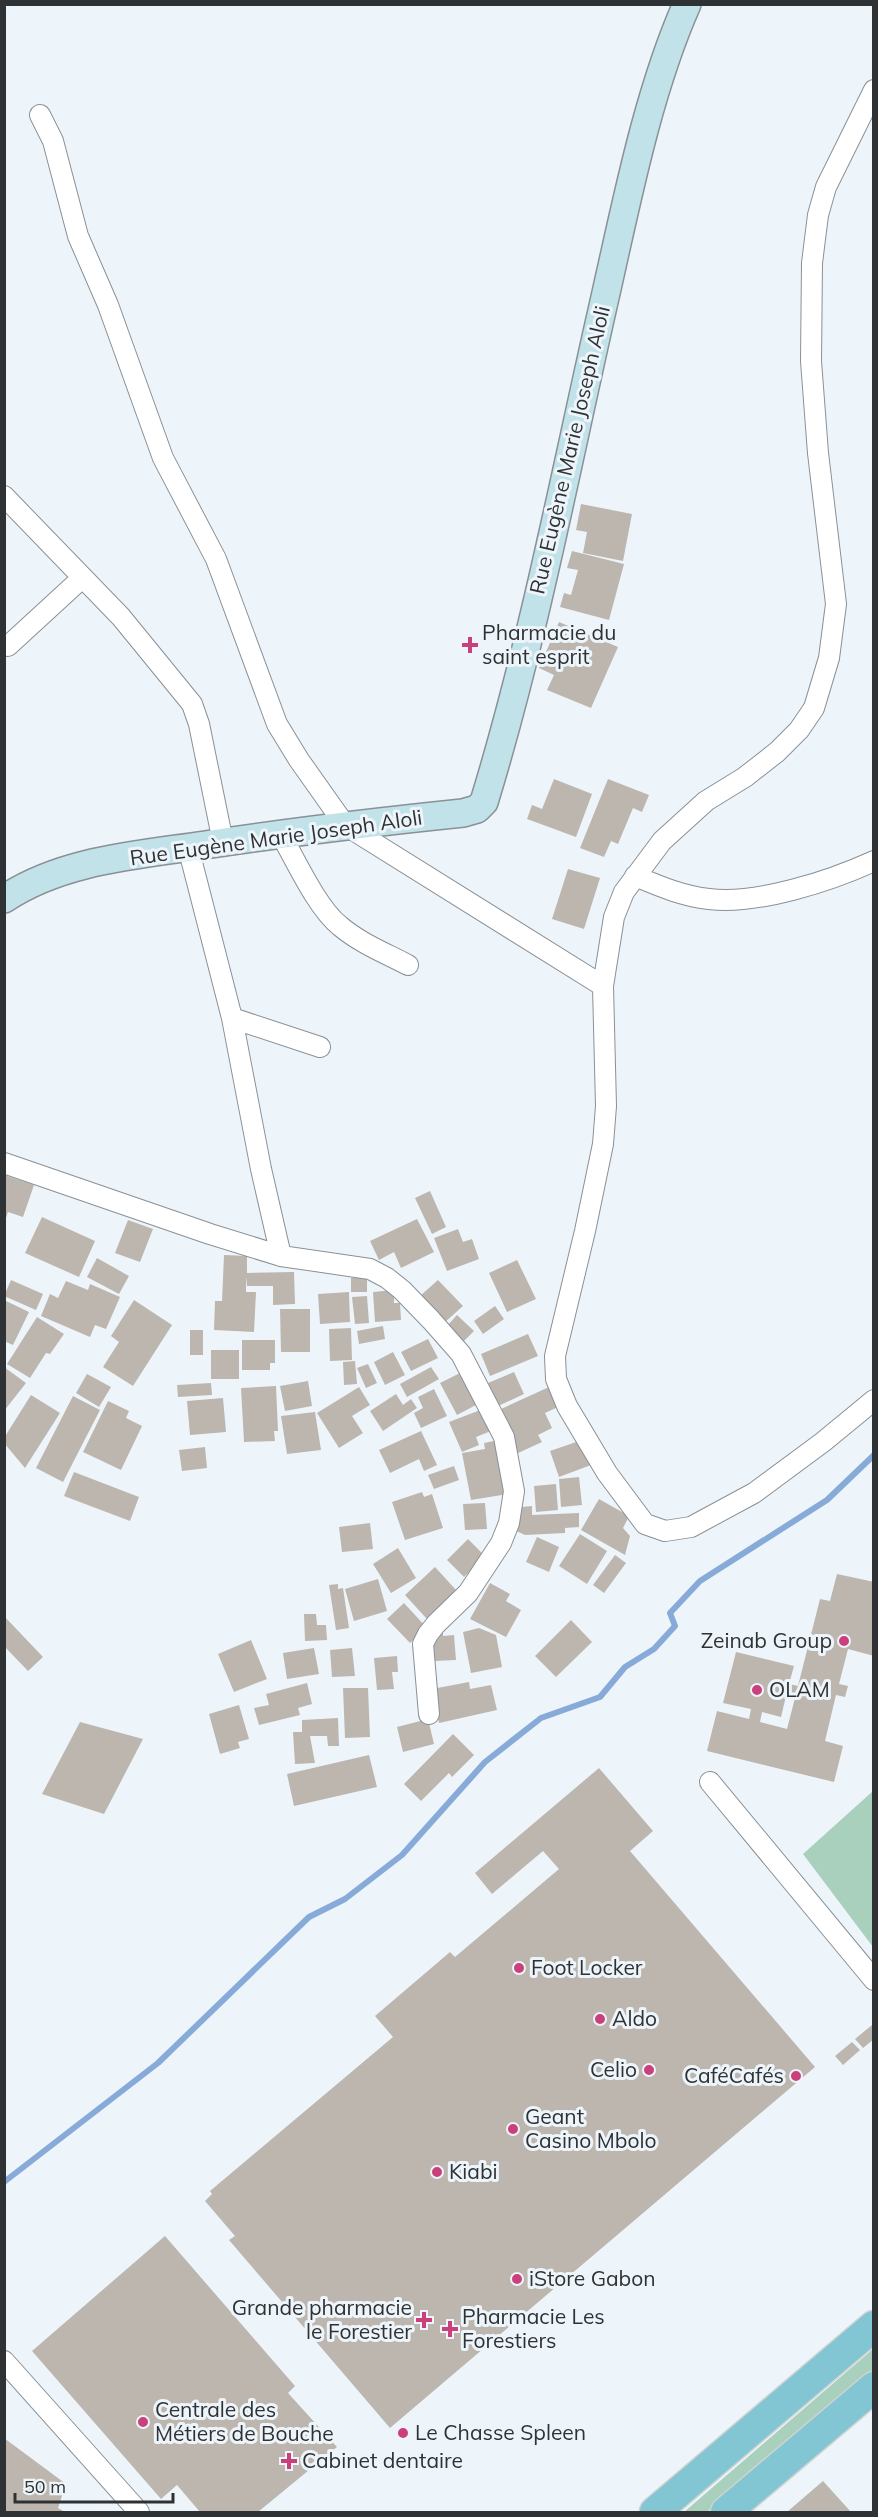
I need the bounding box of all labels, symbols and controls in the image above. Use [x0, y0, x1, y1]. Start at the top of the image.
street label: Rue Eugène Marie Joseph Aloli [523, 303, 615, 596]
place label: Pharmacie du saint esprit [482, 619, 616, 669]
marker: Pharmacie du saint esprit [463, 638, 477, 652]
street label: Rue Eugène Marie Joseph Aloli [128, 804, 424, 870]
place label: Zeinab Group [701, 1627, 832, 1653]
marker: Zeinab Group [837, 1634, 851, 1648]
place label: OLAM [769, 1676, 830, 1702]
marker: OLAM [750, 1683, 764, 1697]
place label: Foot Locker [531, 1954, 643, 1980]
marker: Foot Locker [512, 1961, 526, 1975]
place label: Aldo [612, 2005, 657, 2031]
marker: Aldo [593, 2012, 607, 2026]
place label: Celio [590, 2056, 637, 2082]
place label: CaféCafés [684, 2062, 784, 2088]
marker: Celio [642, 2063, 656, 2077]
marker: CaféCafés [789, 2069, 803, 2083]
place label: Geant Casino Mbolo [525, 2103, 656, 2153]
marker: Geant Casino Mbolo [506, 2122, 520, 2136]
place label: Kiabi [449, 2158, 498, 2184]
marker: Kiabi [430, 2165, 444, 2179]
place label: iStore Gabon [529, 2265, 656, 2291]
marker: iStore Gabon [510, 2272, 524, 2286]
place label: Grande pharmacie le Forestier [232, 2294, 412, 2344]
place label: Pharmacie Les Forestiers [462, 2303, 605, 2353]
marker: Grande pharmacie le Forestier [417, 2313, 431, 2327]
marker: Pharmacie Les Forestiers [443, 2322, 457, 2336]
place label: Centrale des Métiers de Bouche [155, 2396, 334, 2446]
marker: Centrale des Métiers de Bouche [136, 2415, 150, 2429]
place label: Le Chasse Spleen [415, 2419, 586, 2445]
marker: Le Chasse Spleen [396, 2426, 410, 2440]
place label: Cabinet dentaire [302, 2447, 463, 2473]
marker: Cabinet dentaire [280, 2452, 298, 2470]
scale bar [15, 2466, 172, 2504]
text: 50 m [24, 2475, 66, 2498]

